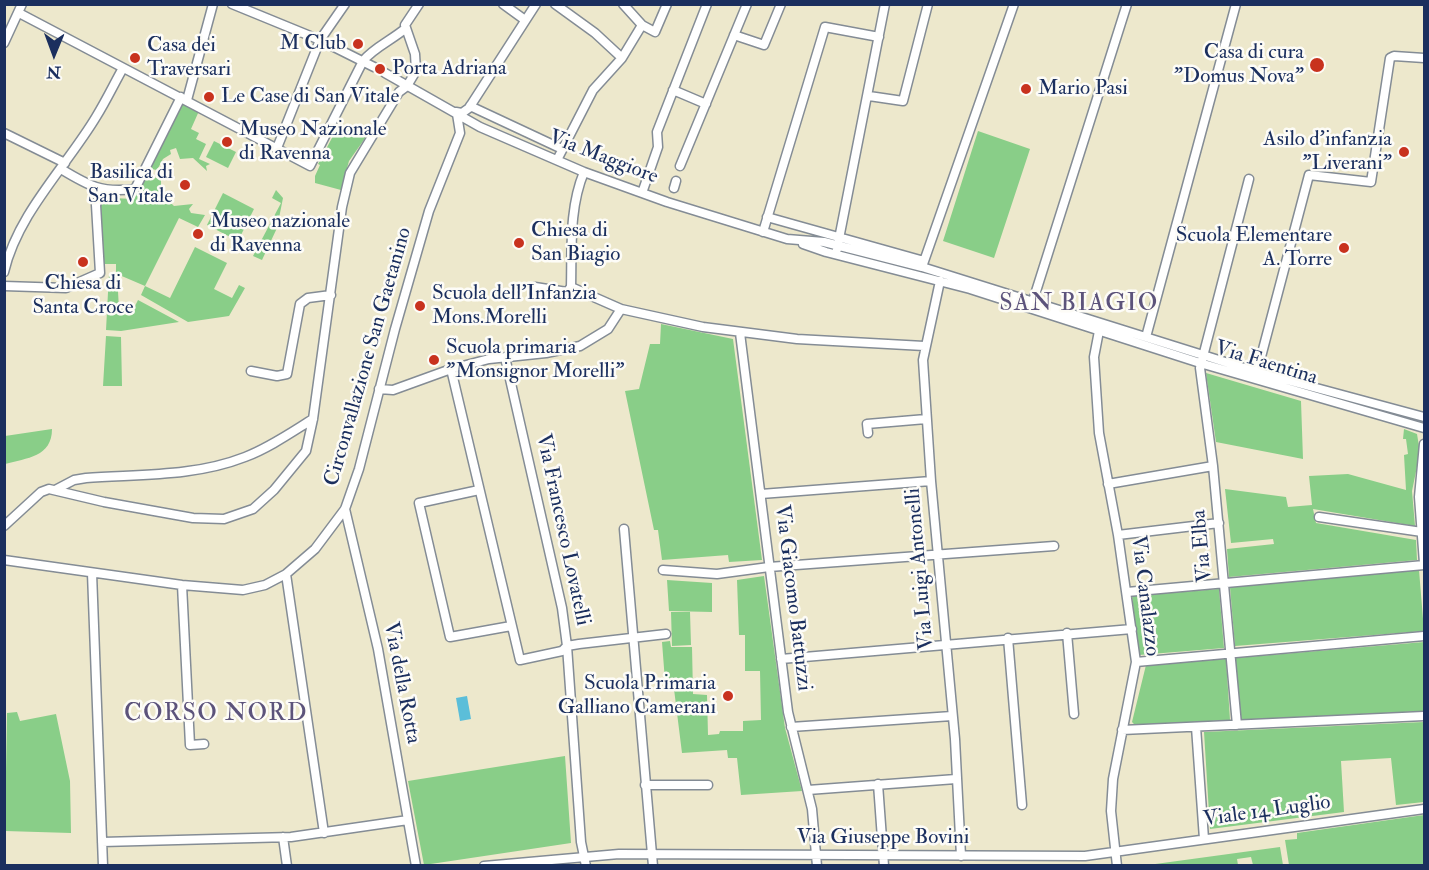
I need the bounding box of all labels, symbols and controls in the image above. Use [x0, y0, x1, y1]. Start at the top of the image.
north arrow [24, 24, 84, 84]
place label: M Club [279, 31, 346, 57]
place label: Casa dei Traversari [147, 33, 231, 83]
marker: M Club [351, 37, 365, 51]
place label: Casa di cura "Domus Nova" [1174, 40, 1304, 90]
marker: Casa dei Traversari [128, 51, 142, 65]
place label: Porta Adriana [392, 56, 507, 82]
marker: Casa di cura "Domus Nova" [1308, 56, 1326, 74]
text: N [46, 62, 61, 82]
marker: Porta Adriana [373, 62, 387, 76]
place label: Mario Pasi [1038, 76, 1128, 102]
marker: Mario Pasi [1019, 82, 1033, 96]
place label: Le Case di San Vitale [221, 84, 399, 110]
marker: Le Case di San Vitale [202, 90, 216, 104]
place label: Museo Nazionale di Ravenna [239, 117, 387, 167]
street label: Via Maggiore [545, 126, 661, 190]
place label: Asilo d'infanzia "Liverani" [1263, 127, 1392, 177]
marker: Museo Nazionale di Ravenna [220, 135, 234, 149]
marker: Asilo d'infanzia "Liverani" [1397, 145, 1411, 159]
place label: Basilica di San Vitale [88, 160, 173, 210]
marker: Basilica di San Vitale [178, 178, 192, 192]
place label: Museo nazionale di Ravenna [210, 209, 350, 259]
place label: Chiesa di San Biagio [531, 218, 620, 268]
place label: Scuola Elementare A. Torre [1176, 223, 1332, 273]
street label: Circonvallazione San Gaetanino [320, 225, 418, 489]
marker: Museo nazionale di Ravenna [191, 227, 205, 241]
marker: Chiesa di San Biagio [512, 236, 526, 250]
marker: Scuola Elementare A. Torre [1337, 241, 1351, 255]
marker: Chiesa di Santa Croce [76, 255, 90, 269]
place label: Chiesa di Santa Croce [32, 271, 134, 321]
place label: Scuola dell'Infanzia Mons.Morelli [432, 281, 597, 331]
district label: SAN BIAGIO [999, 291, 1159, 319]
marker: Scuola dell'Infanzia Mons.Morelli [413, 299, 427, 313]
place label: Scuola primaria "Monsignor Morelli" [446, 335, 625, 385]
street label: Via Faentina [1212, 336, 1320, 392]
marker: Scuola primaria "Monsignor Morelli" [427, 353, 441, 367]
street label: Via Francesco Lovatelli [529, 432, 595, 628]
street label: Via Luigi Antonelli [901, 487, 941, 651]
street label: Via Giacomo Battuzzi [768, 503, 816, 693]
street label: Via Elba [1187, 509, 1219, 583]
street label: Via Canalazzo [1124, 534, 1164, 658]
street label: Via della Rotta [377, 620, 425, 746]
place label: Scuola Primaria Galliano Camerani [558, 671, 716, 721]
marker: Scuola Primaria Galliano Camerani [721, 689, 735, 703]
district label: CORSO NORD [124, 701, 308, 729]
street label: Viale 14 Luglio [1202, 791, 1332, 833]
street label: Via Giuseppe Bovini [797, 825, 969, 851]

